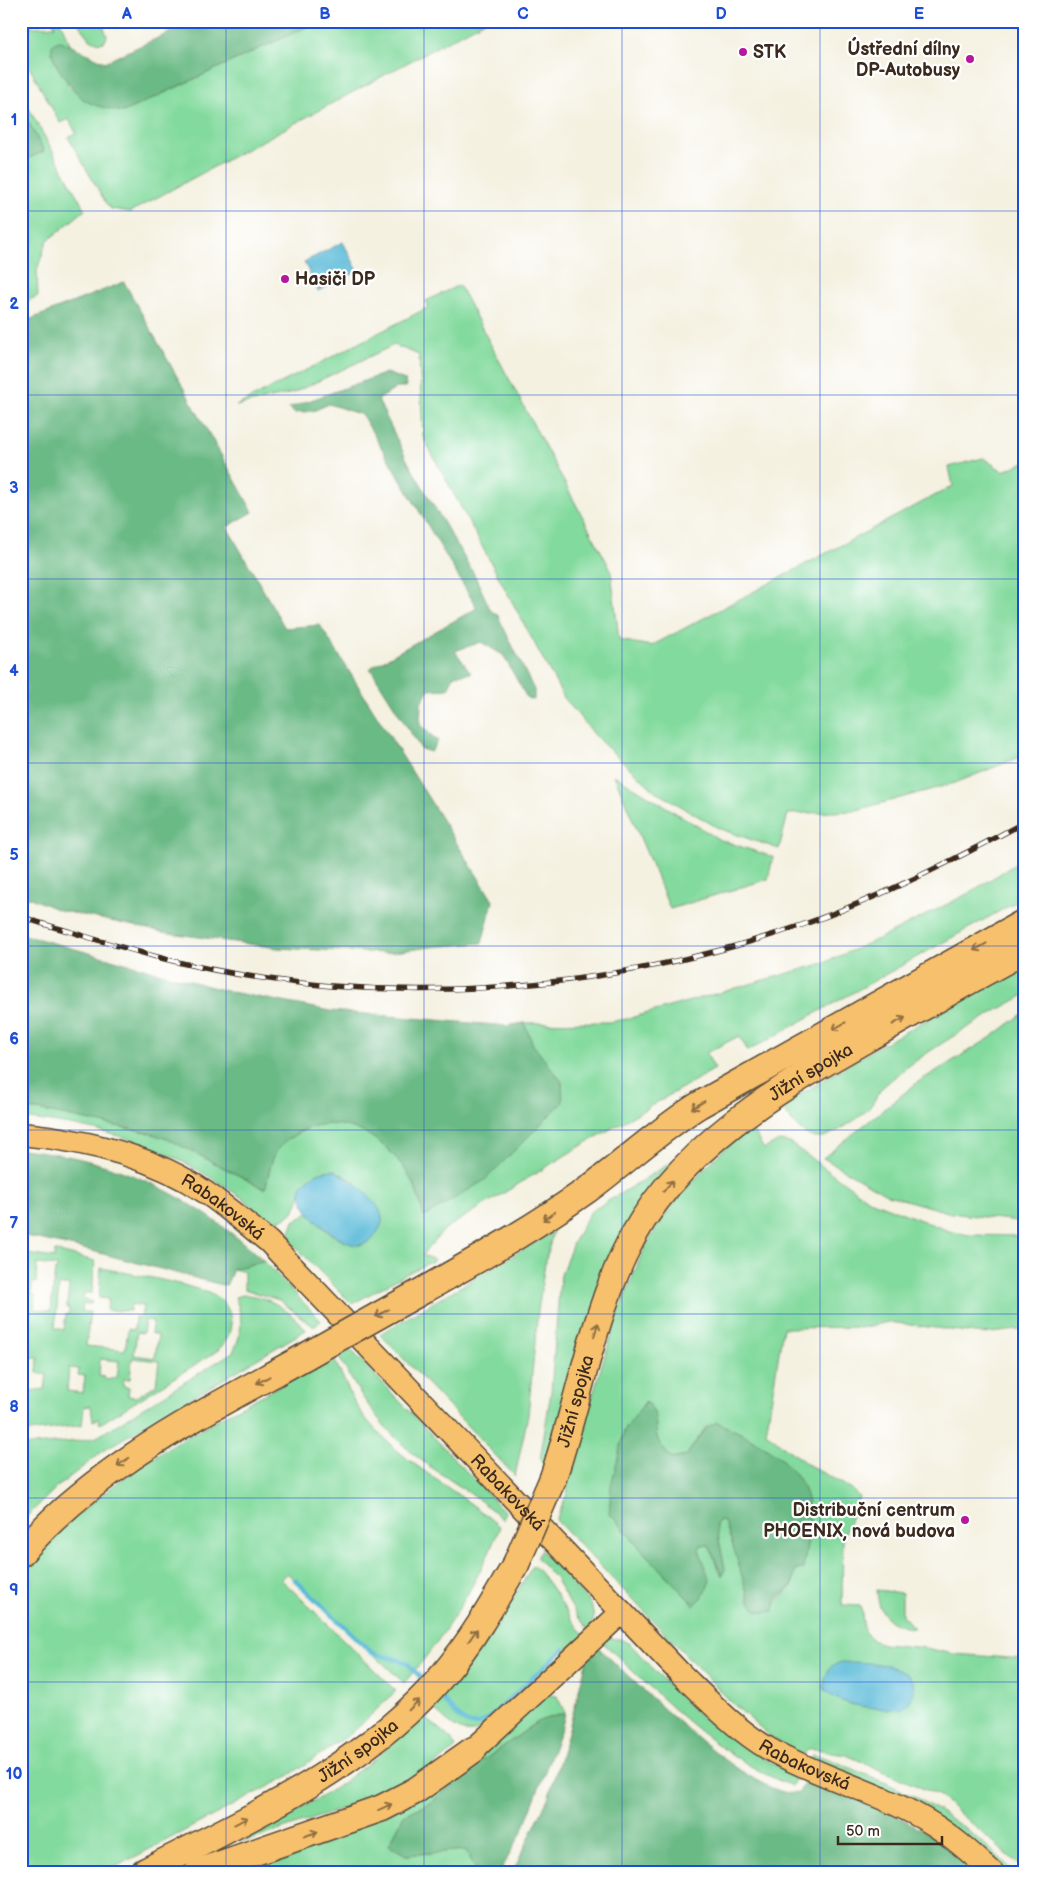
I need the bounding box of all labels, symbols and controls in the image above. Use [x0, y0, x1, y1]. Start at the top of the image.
text: A [121, 5, 132, 24]
text: B [319, 5, 331, 24]
text: C [517, 5, 529, 24]
text: D [715, 5, 727, 24]
text: E [914, 5, 924, 24]
place label: Ústřední dílny DP-Autobusy [848, 36, 961, 81]
place label: STK [753, 42, 786, 63]
marker: STK [737, 46, 749, 58]
marker: Ústřední dílny DP-Autobusy [964, 53, 976, 65]
text: 1 [11, 111, 17, 130]
place label: Hasiči DP [295, 269, 376, 290]
marker: Hasiči DP [279, 273, 291, 285]
text: 2 [9, 295, 19, 314]
text: 3 [9, 479, 19, 498]
text: 4 [9, 662, 19, 681]
text: 5 [9, 846, 19, 865]
one-way arrow [973, 942, 988, 952]
one-way arrow [891, 1015, 905, 1025]
one-way arrow [831, 1021, 846, 1031]
text: 6 [9, 1030, 19, 1049]
street label: Jižní spojka [765, 1039, 856, 1106]
one-way arrow [692, 1101, 706, 1111]
street label: Rabakovská [178, 1169, 269, 1244]
one-way arrow [663, 1180, 674, 1193]
one-way arrow [542, 1211, 556, 1221]
text: 7 [10, 1214, 19, 1233]
one-way arrow [375, 1309, 389, 1319]
one-way arrow [592, 1323, 602, 1339]
street label: Jižní spojka [553, 1353, 598, 1450]
one-way arrow [256, 1375, 271, 1385]
text: 8 [9, 1398, 19, 1417]
street label: Rabakovská [466, 1449, 549, 1535]
one-way arrow [116, 1457, 130, 1467]
place label: Distribuční centrum PHOENIX, nová budova [763, 1500, 955, 1542]
marker: Distribuční centrum PHOENIX, nová budova [959, 1514, 971, 1526]
text: 9 [9, 1581, 19, 1600]
one-way arrow [468, 1628, 478, 1642]
one-way arrow [408, 1699, 420, 1711]
street label: Jižní spojka [314, 1715, 402, 1787]
street label: Rabakovská [755, 1735, 853, 1795]
text: 10 [6, 1765, 22, 1784]
one-way arrow [377, 1801, 392, 1811]
scale bar [838, 1813, 942, 1845]
one-way arrow [233, 1816, 248, 1826]
text: 50 m [846, 1822, 880, 1841]
one-way arrow [302, 1829, 318, 1838]

